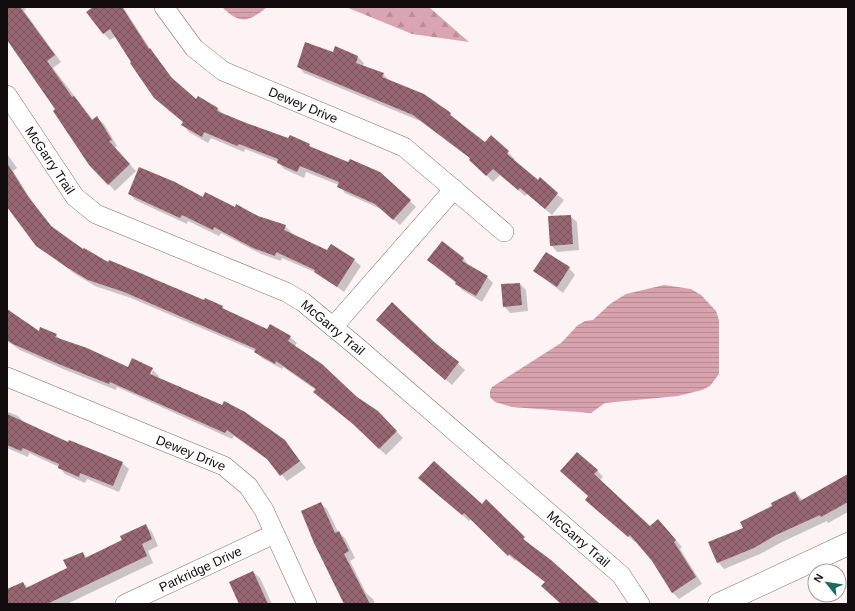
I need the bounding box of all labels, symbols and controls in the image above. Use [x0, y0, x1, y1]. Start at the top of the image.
street label: Dewey Drive [266, 84, 340, 126]
street label: McGarry Trail [22, 123, 78, 197]
street label: McGarry Trail [298, 296, 368, 358]
street label: Dewey Drive [154, 432, 228, 473]
street label: McGarry Trail [544, 507, 613, 570]
street label: Parkridge Drive [156, 543, 244, 595]
north arrow [807, 563, 847, 603]
text: N [811, 572, 826, 584]

